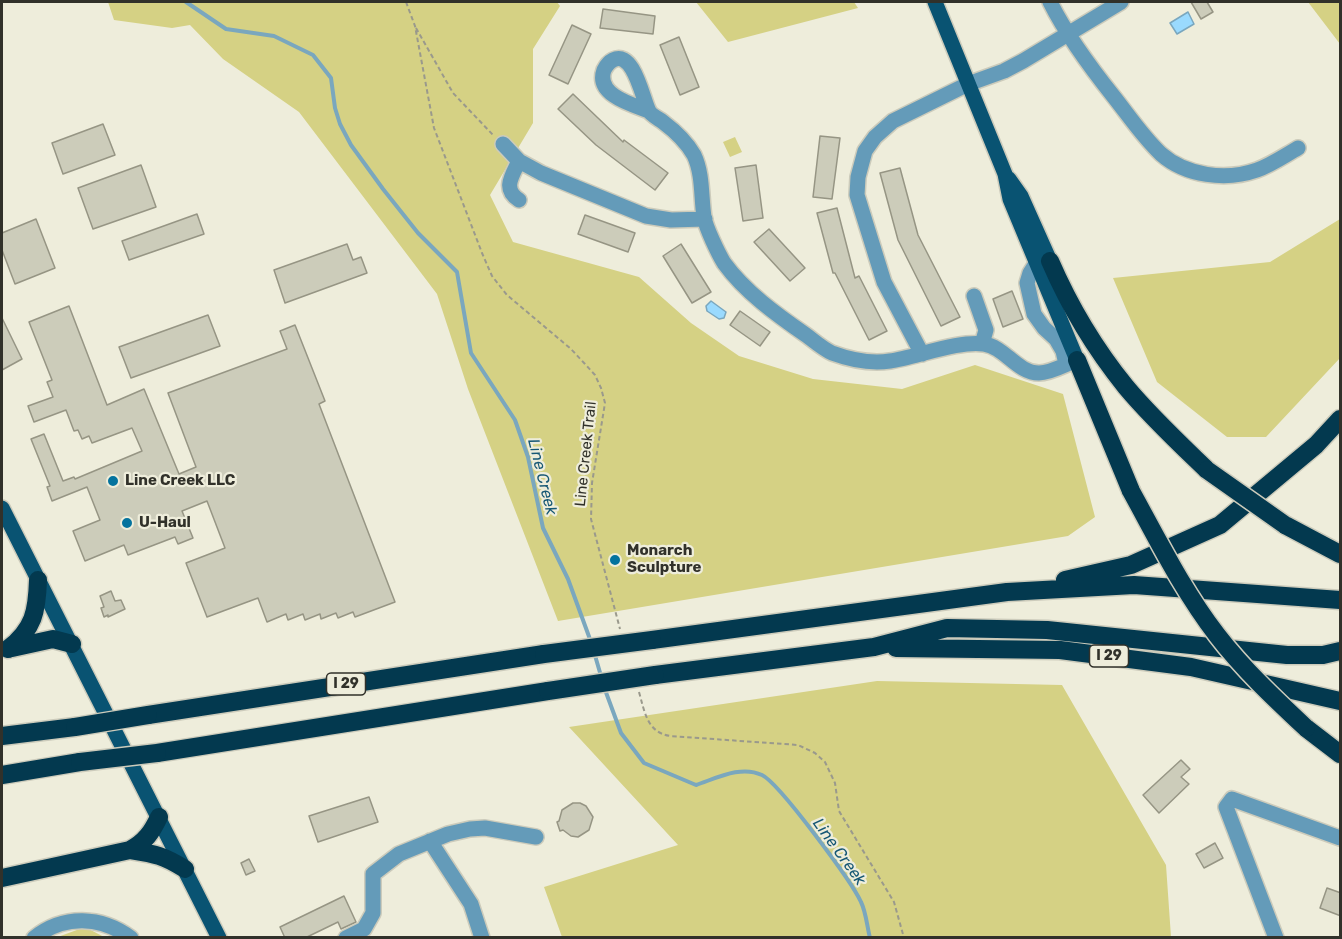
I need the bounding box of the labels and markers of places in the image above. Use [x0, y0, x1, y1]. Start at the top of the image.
place label: Line Creek LLC [125, 472, 235, 490]
marker: Line Creek LLC [106, 474, 120, 488]
place label: U-Haul [139, 514, 191, 532]
marker: U-Haul [120, 516, 134, 530]
place label: Monarch Sculpture [627, 542, 701, 577]
marker: Monarch Sculpture [608, 553, 622, 567]

